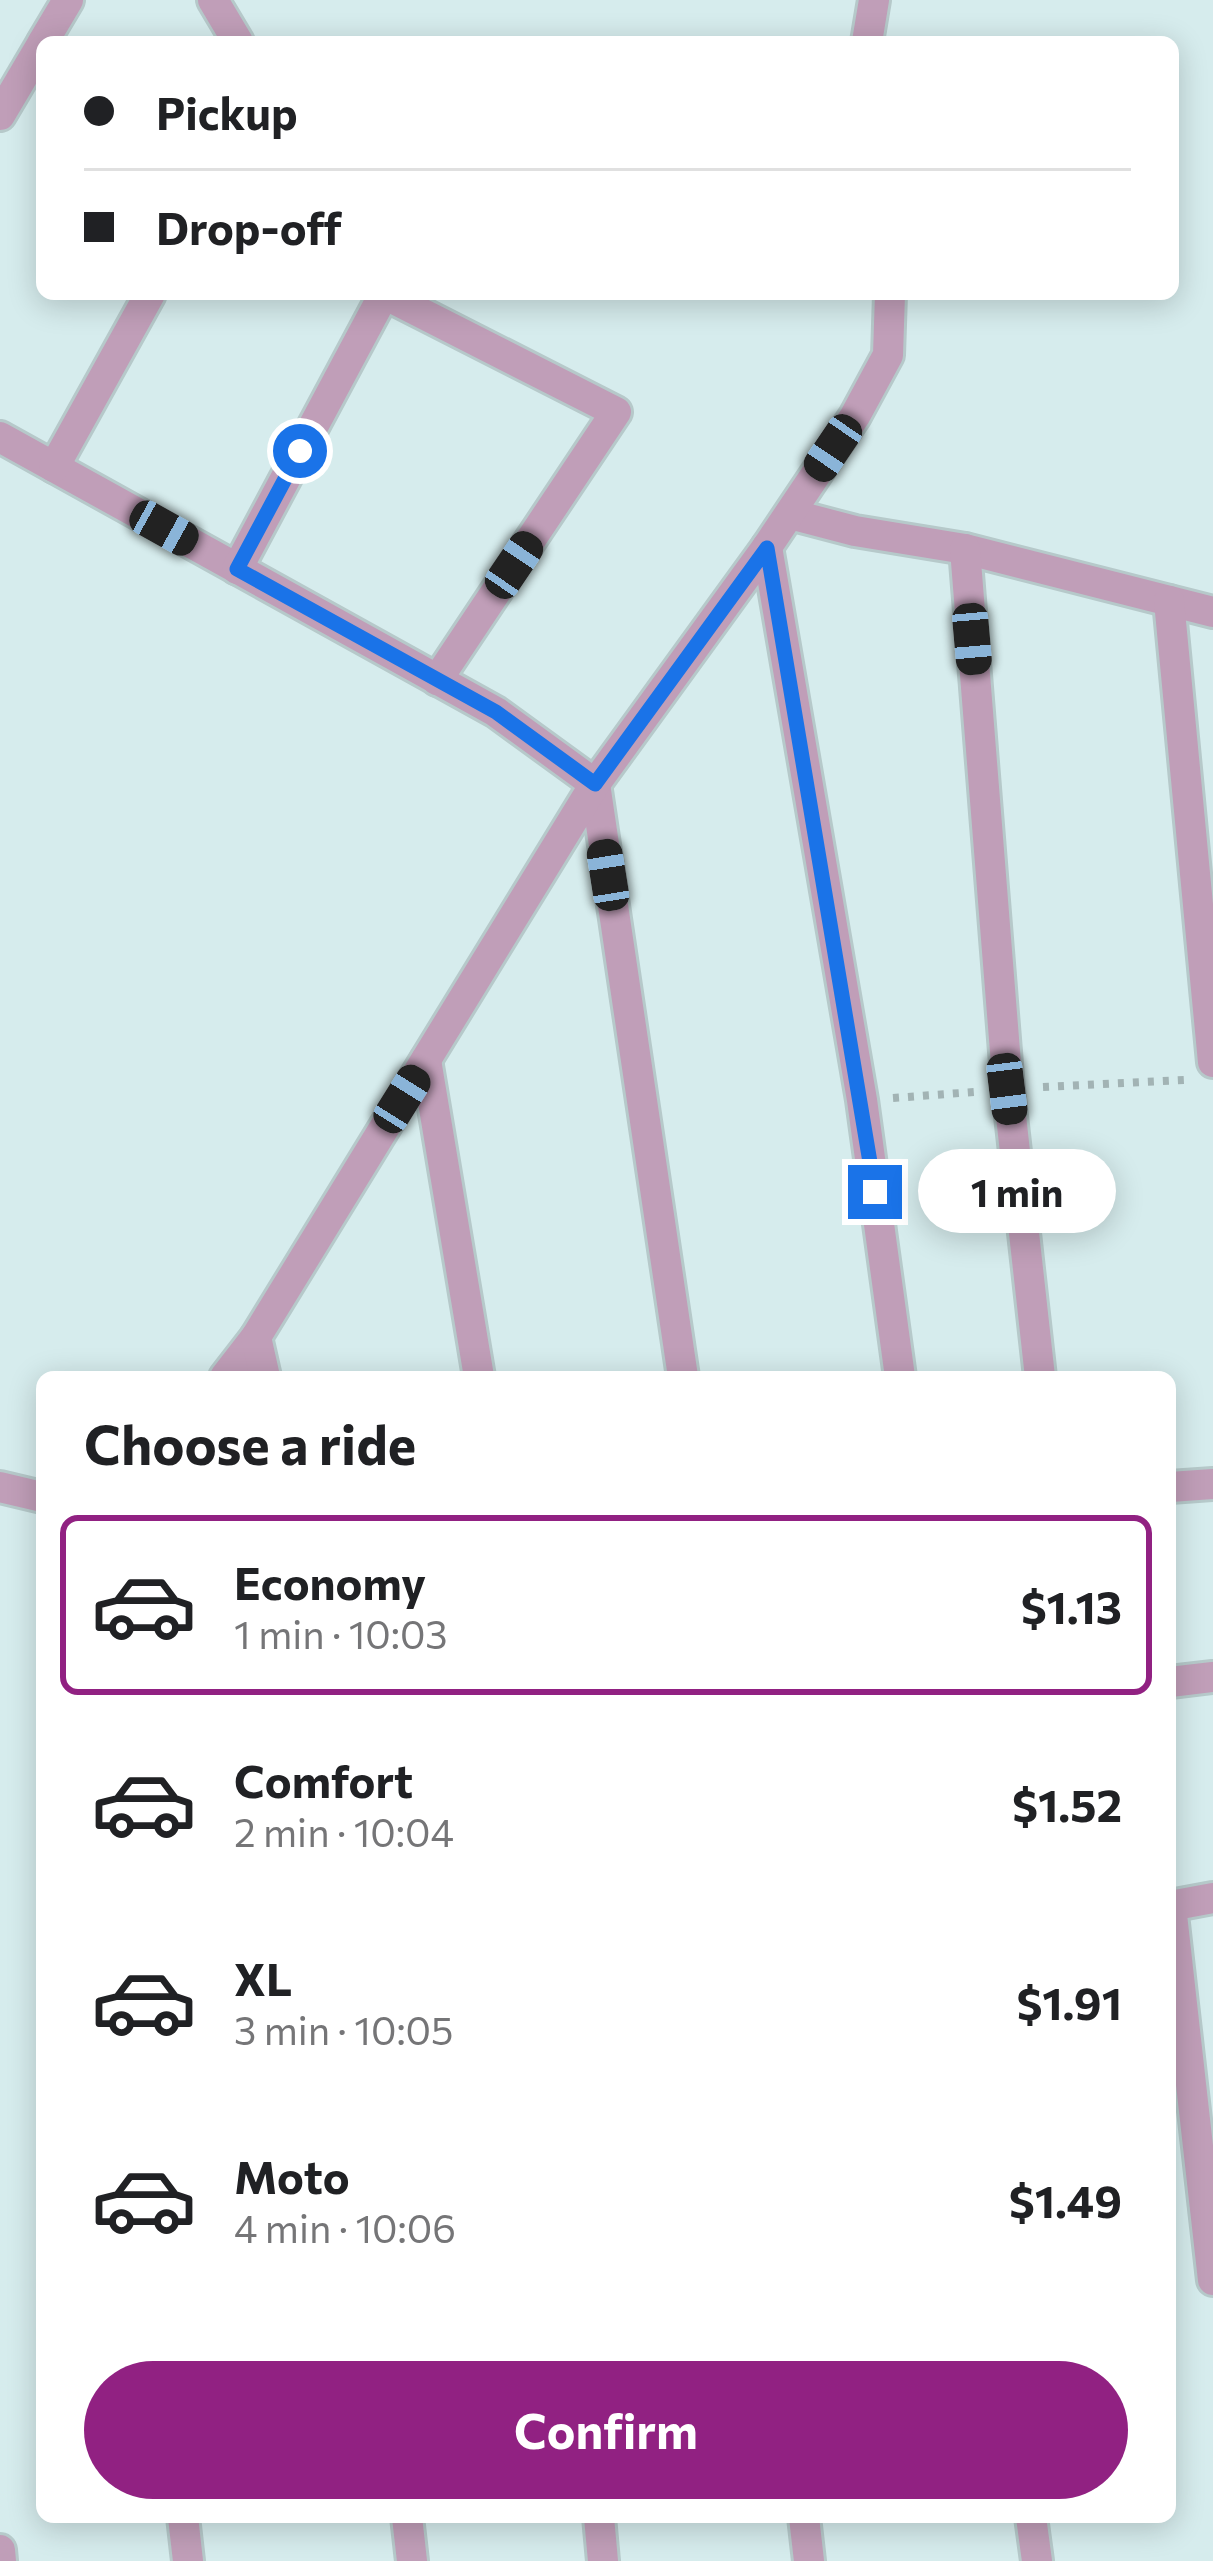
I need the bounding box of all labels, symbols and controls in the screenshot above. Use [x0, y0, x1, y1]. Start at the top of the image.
text: Pickup [156, 84, 298, 139]
text: Drop-off [156, 199, 342, 254]
car [798, 408, 868, 488]
route start [273, 424, 327, 478]
car [124, 495, 204, 561]
car [479, 525, 549, 605]
car [951, 602, 993, 676]
car [585, 837, 631, 913]
car [985, 1051, 1029, 1127]
car [368, 1059, 436, 1139]
callout: 1 min [917, 1150, 1115, 1234]
route end [848, 1165, 902, 1219]
text: 1 min [971, 1167, 1063, 1215]
text: Choose a ride [84, 1410, 416, 1476]
icon: car [90, 1551, 198, 1659]
text: Economy [234, 1554, 426, 1609]
text: $1.13 [1021, 1578, 1122, 1633]
text: 1 min · 10:03 [234, 1609, 448, 1657]
icon: car [90, 1749, 198, 1857]
text: Comfort [234, 1752, 413, 1807]
text: $1.52 [1012, 1776, 1122, 1831]
text: 2 min · 10:04 [234, 1807, 454, 1855]
icon: car [90, 1947, 198, 2055]
text: XL [234, 1950, 292, 2005]
text: $1.91 [1016, 1974, 1122, 2029]
text: 3 min · 10:05 [234, 2005, 453, 2053]
icon: car [90, 2145, 198, 2253]
text: Moto [234, 2148, 350, 2203]
text: $1.49 [1009, 2172, 1122, 2227]
text: 4 min · 10:06 [234, 2203, 456, 2251]
button: Confirm [84, 2361, 1128, 2499]

